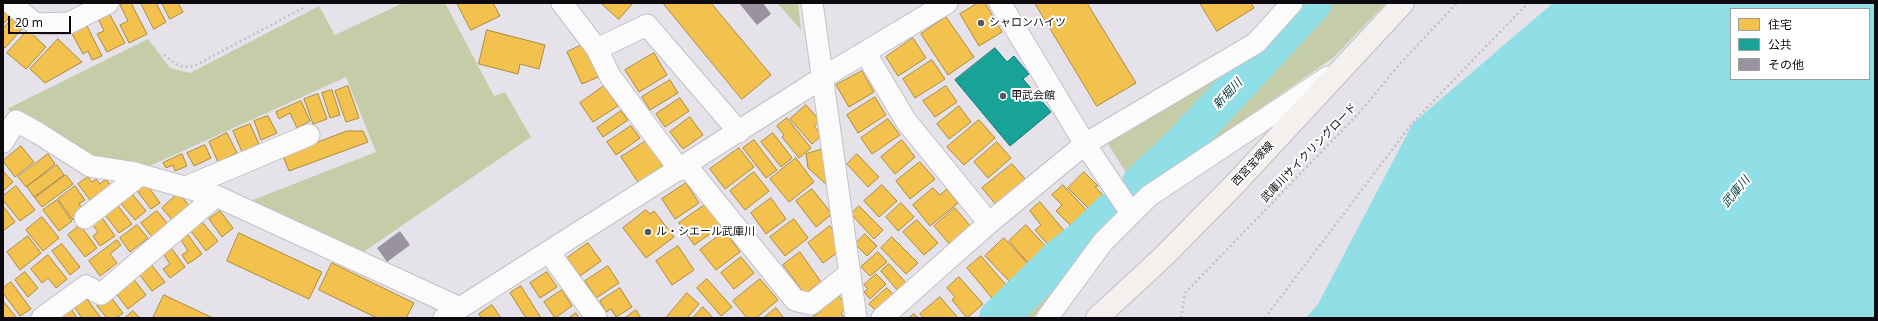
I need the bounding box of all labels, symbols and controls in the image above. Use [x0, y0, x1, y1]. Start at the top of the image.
scale bar [10, 8, 73, 34]
legend [1730, 8, 1870, 80]
text: 20 m [15, 14, 43, 31]
place label: シャロンハイツ [989, 16, 1066, 30]
text: 住宅 [1768, 16, 1792, 33]
marker: シャロンハイツ [976, 18, 986, 28]
text: 公共 [1768, 36, 1792, 53]
text: その他 [1768, 56, 1804, 73]
water label: 新堀川 [1210, 76, 1246, 112]
place label: 甲武会館 [1011, 89, 1055, 103]
marker: 甲武会館 [998, 91, 1008, 101]
street label: 武庫川サイクリングロード [1258, 101, 1360, 205]
street label: 西宮宝塚線 [1229, 139, 1277, 189]
water label: 武庫川 [1719, 174, 1753, 210]
place label: ル・シエール武庫川 [656, 225, 755, 239]
marker: ル・シエール武庫川 [643, 227, 653, 237]

